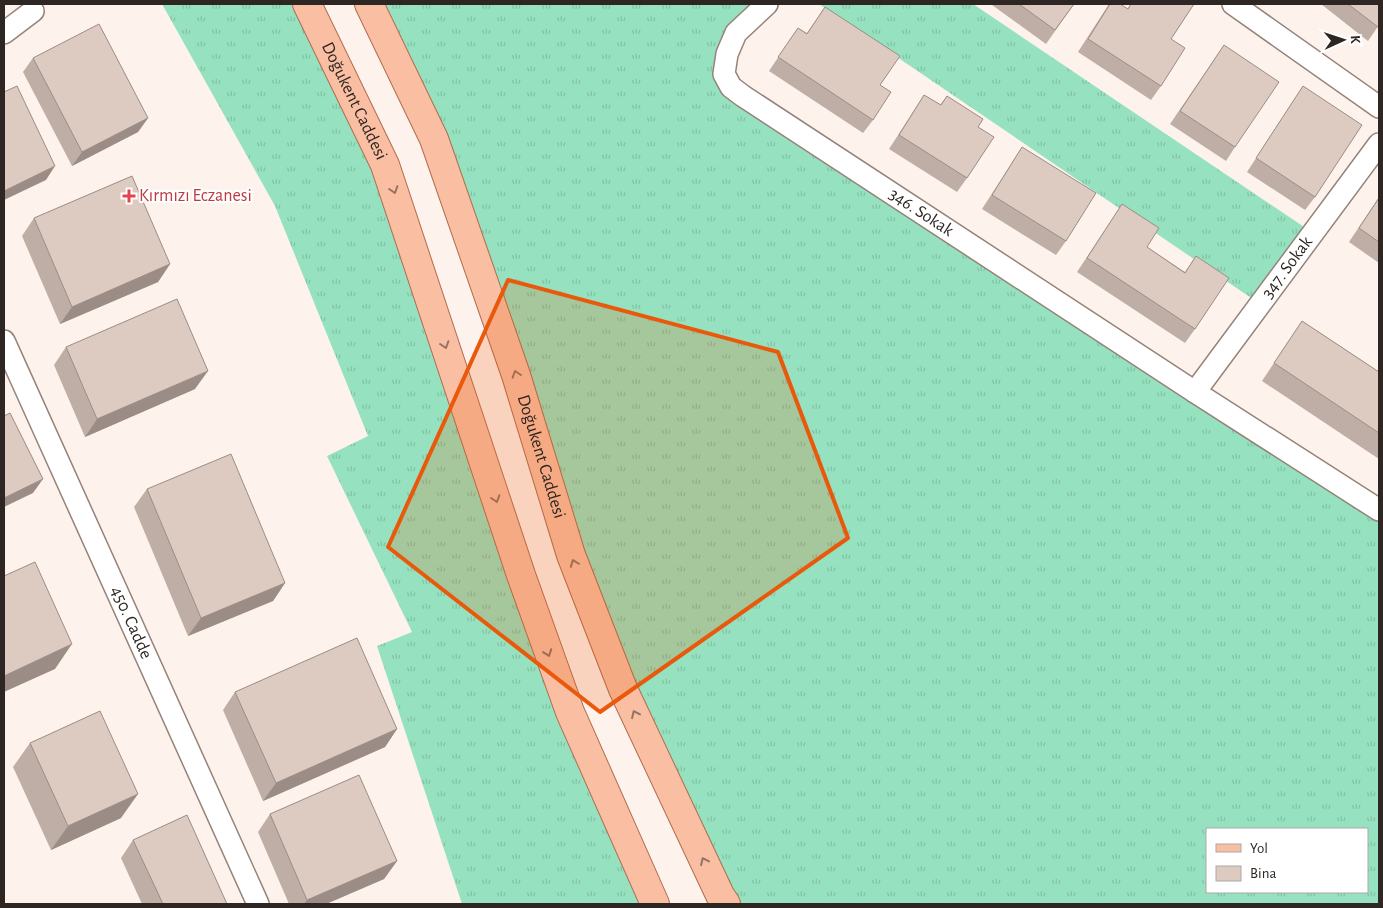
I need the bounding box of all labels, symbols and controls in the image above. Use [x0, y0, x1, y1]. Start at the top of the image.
north arrow [1318, 15, 1368, 65]
text: K [1348, 35, 1362, 45]
street label: Doğukent Caddesi [318, 39, 390, 163]
street label: 346. Sokak [885, 185, 957, 241]
one-way arrow [388, 186, 398, 194]
place label: Kırmızı Eczanesi [139, 187, 252, 205]
marker: Kırmızı Eczanesi [123, 190, 135, 202]
street label: 347. Sokak [1259, 233, 1317, 302]
one-way arrow [440, 340, 450, 348]
one-way arrow [512, 371, 522, 379]
street label: Doğukent Caddesi [514, 393, 568, 521]
one-way arrow [490, 494, 500, 503]
one-way arrow [570, 559, 580, 568]
street label: 450. Cadde [107, 584, 155, 662]
one-way arrow [543, 648, 553, 656]
one-way arrow [630, 710, 641, 719]
legend [1206, 828, 1368, 893]
text: Yol [1250, 841, 1268, 856]
one-way arrow [700, 857, 710, 866]
text: Bina [1250, 866, 1276, 881]

